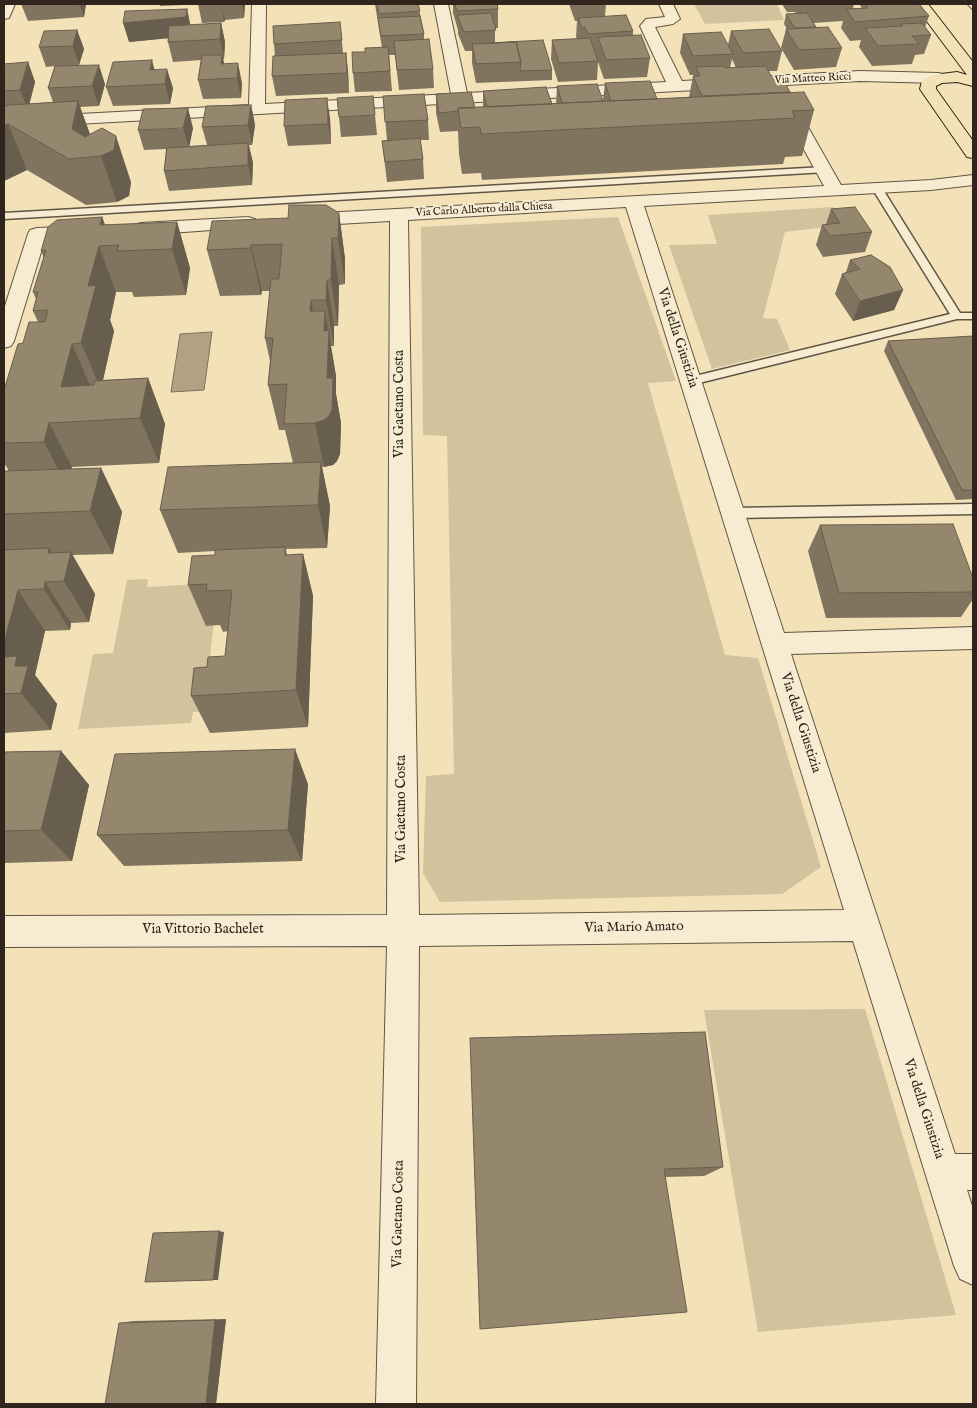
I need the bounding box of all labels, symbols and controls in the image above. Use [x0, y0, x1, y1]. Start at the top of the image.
street label: Via Matteo Ricci [774, 70, 852, 88]
street label: Via Carlo Alberto dalla Chiesa [415, 200, 553, 220]
street label: Via della Giustizia [653, 286, 701, 390]
street label: Via Gaetano Costa [392, 350, 408, 458]
street label: Via della Giustizia [776, 671, 824, 775]
street label: Via Gaetano Costa [394, 755, 410, 863]
street label: Via Mario Amato [584, 919, 684, 937]
street label: Via Vittorio Bachelet [142, 922, 264, 938]
street label: Via della Giustizia [899, 1057, 947, 1161]
street label: Via Gaetano Costa [390, 1160, 408, 1268]

